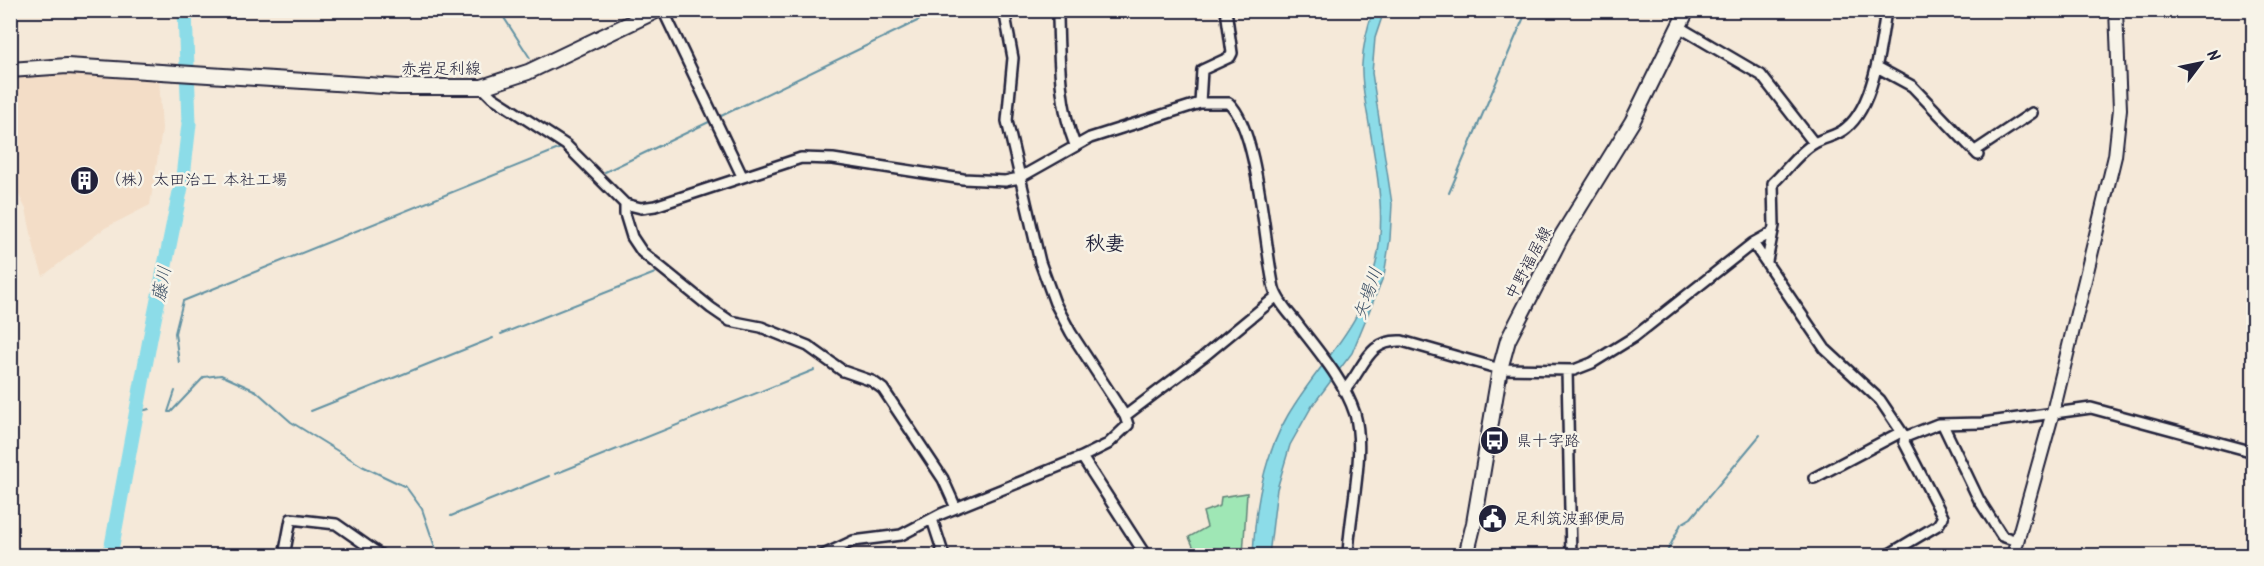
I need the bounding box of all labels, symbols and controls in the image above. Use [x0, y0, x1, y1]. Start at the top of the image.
north arrow [2171, 33, 2231, 93]
text: N [2199, 45, 2226, 67]
street label: 赤岩足利線 [401, 57, 481, 82]
building icon: （株）太田治工 本社工場 [68, 164, 100, 196]
place label: （株）太田治工 本社工場 [105, 168, 287, 193]
street label: 中野福居線 [1499, 222, 1559, 304]
district label: 秋妻 [1085, 229, 1125, 261]
water label: 藤川 [145, 264, 181, 304]
water label: 矢場川 [1346, 264, 1392, 324]
bus stop icon: 県十字路 [1479, 425, 1511, 457]
place label: 県十字路 [1516, 429, 1580, 454]
public building icon: 足利筑波郵便局 [1477, 503, 1509, 535]
place label: 足利筑波郵便局 [1514, 507, 1626, 532]

